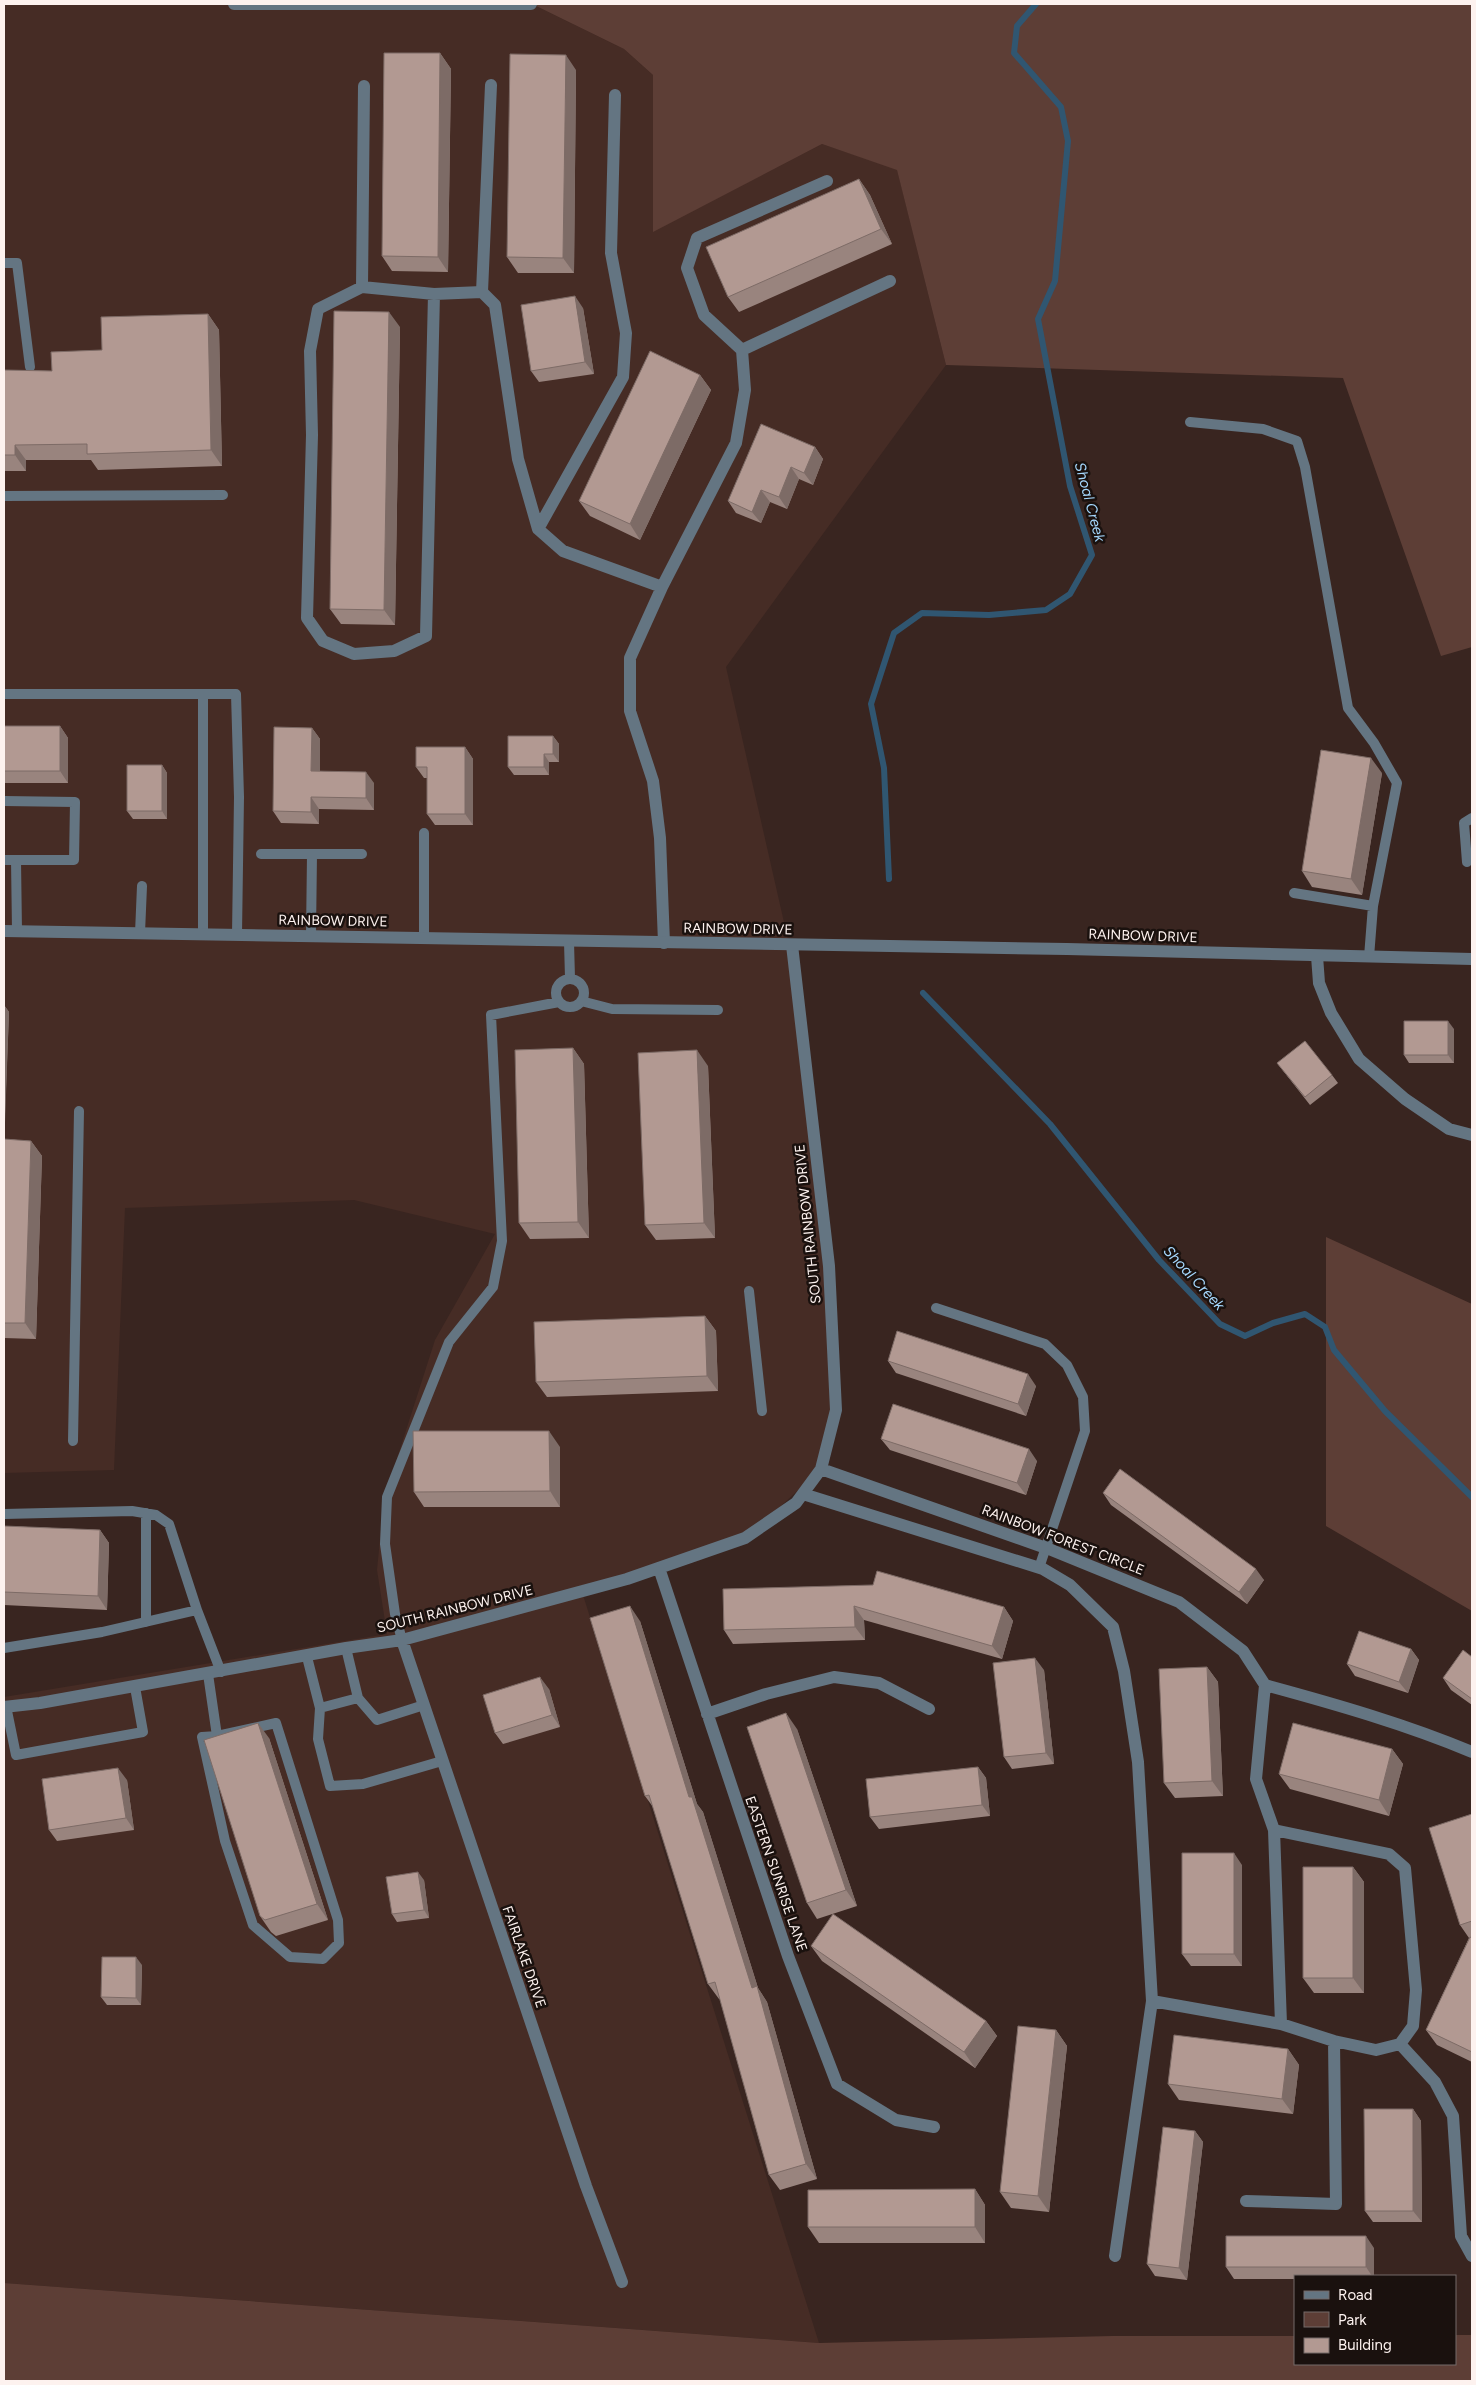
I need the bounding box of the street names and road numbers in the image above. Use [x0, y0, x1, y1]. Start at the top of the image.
street label: RAINBOW DRIVE [278, 912, 388, 930]
street label: RAINBOW DRIVE [683, 920, 793, 938]
street label: RAINBOW DRIVE [1088, 926, 1198, 946]
street label: SOUTH RAINBOW DRIVE [791, 1143, 825, 1305]
street label: RAINBOW FOREST CIRCLE [979, 1501, 1147, 1579]
street label: SOUTH RAINBOW DRIVE [375, 1581, 535, 1637]
street label: EASTERN SUNRISE LANE [741, 1794, 811, 1954]
street label: FAIRLAKE DRIVE [499, 1904, 549, 2010]

